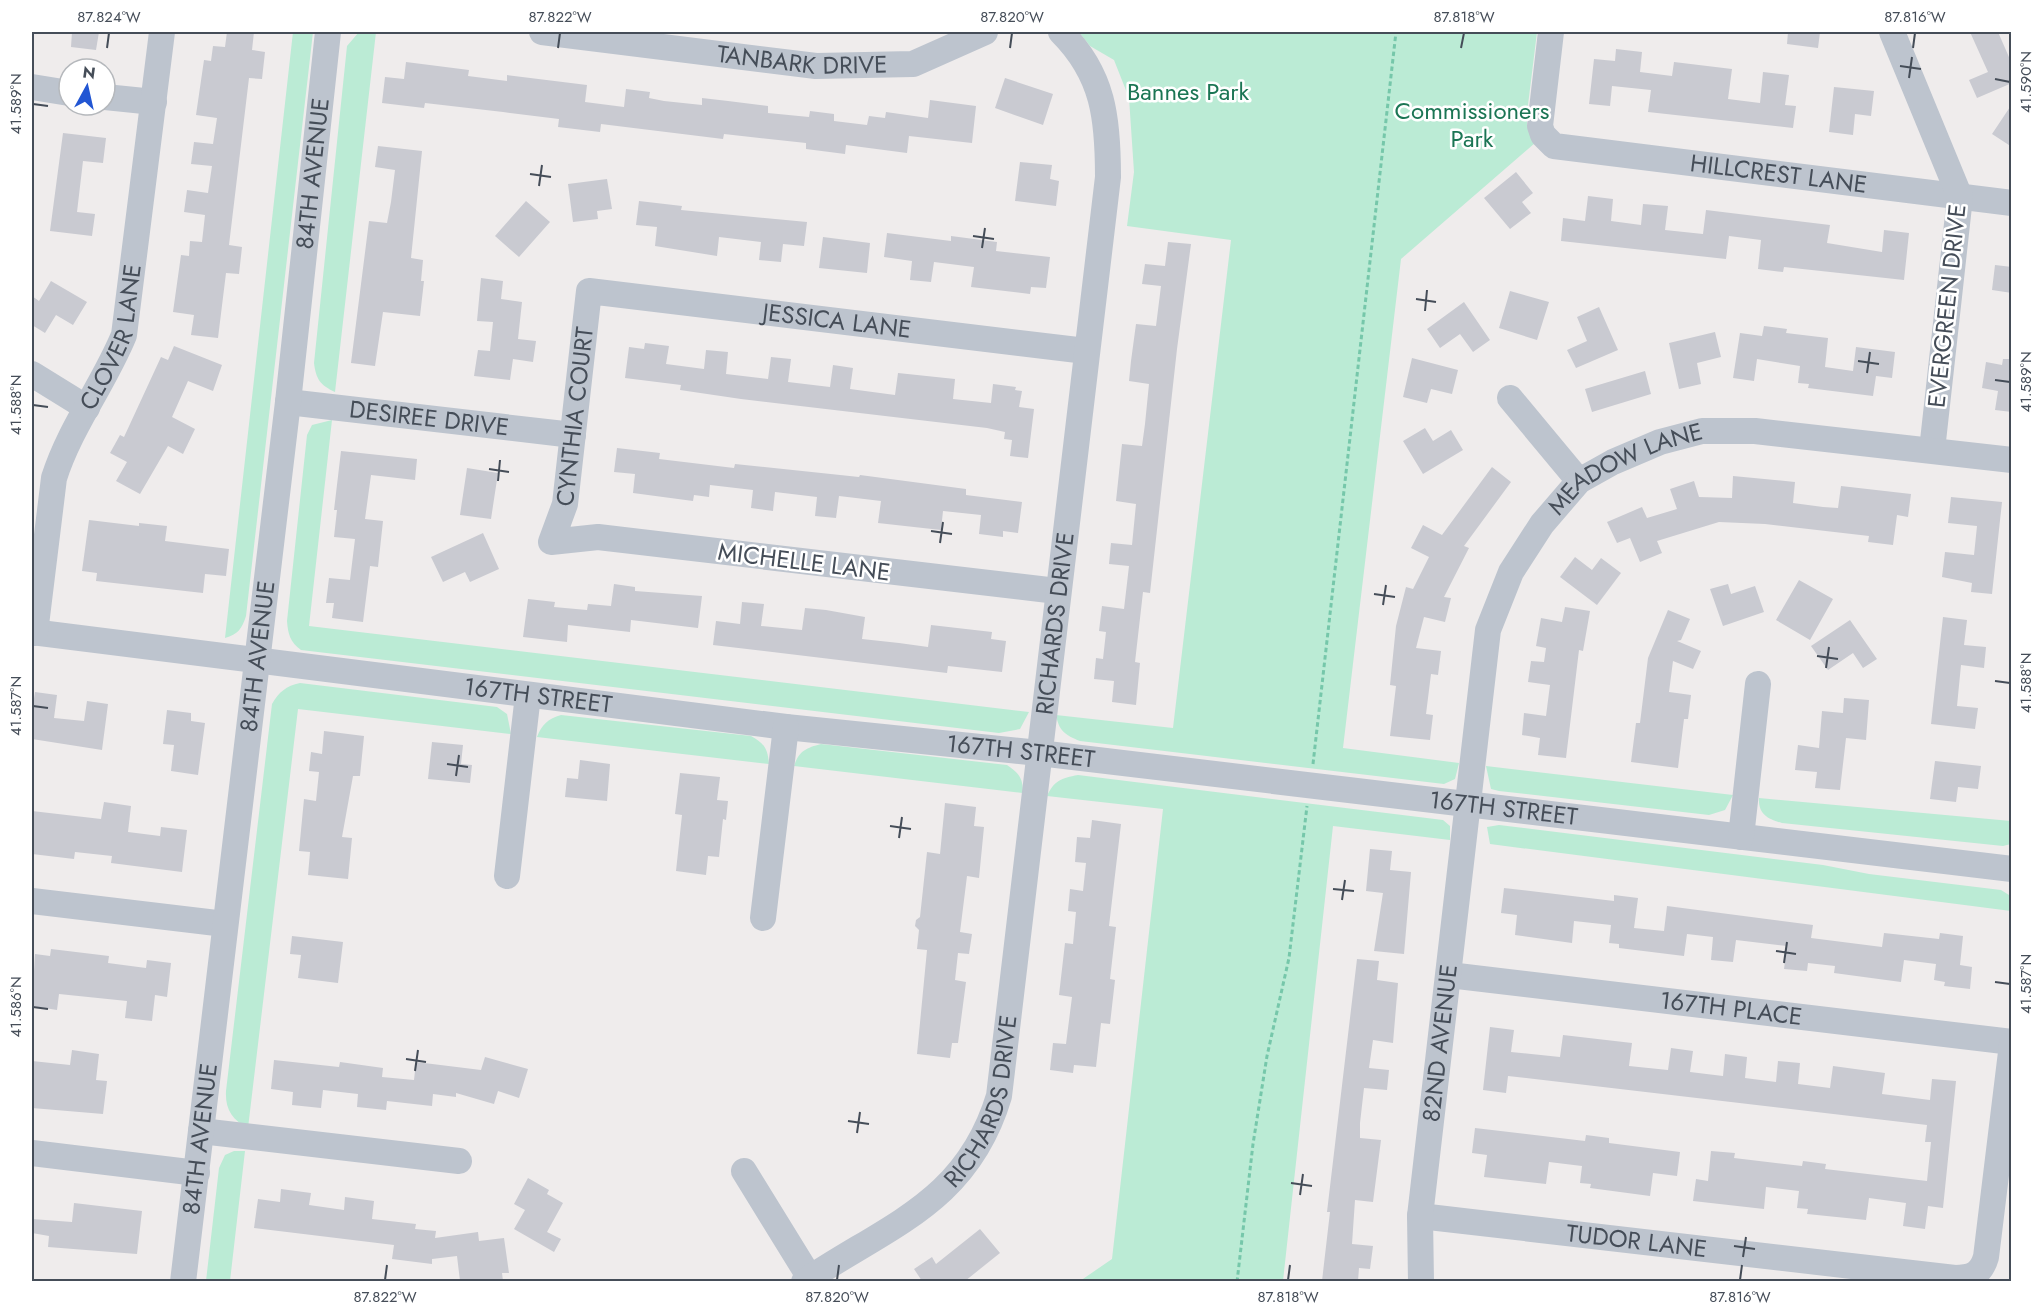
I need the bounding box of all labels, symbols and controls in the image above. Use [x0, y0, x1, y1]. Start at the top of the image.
text: 87.824°W [77, 6, 141, 28]
text: 87.822°W [528, 6, 592, 28]
text: 87.820°W [980, 6, 1044, 28]
text: 87.818°W [1434, 6, 1495, 28]
text: 87.816°W [1884, 6, 1946, 28]
street label: TANBARK DRIVE [715, 36, 888, 83]
text: 41.590°N [2015, 51, 2037, 113]
north arrow [57, 57, 117, 117]
text: N [81, 60, 97, 85]
text: 41.589°N [5, 73, 27, 135]
park label: Bannes Park [1127, 74, 1250, 109]
park label: Commissioners Park [1395, 93, 1549, 156]
street label: 84TH AVENUE [287, 96, 338, 251]
street label: HILLCREST LANE [1688, 145, 1869, 202]
street label: EVERGREEN DRIVE [1918, 202, 1975, 410]
street label: CLOVER LANE [70, 262, 150, 416]
street label: JESSICA LANE [758, 294, 913, 347]
street label: CYNTHIA COURT [547, 325, 602, 508]
text: 41.589°N [2015, 351, 2037, 413]
text: 41.588°N [5, 375, 27, 435]
street label: DESIREE DRIVE [347, 391, 511, 444]
street label: MEADOW LANE [1539, 414, 1706, 522]
street label: RICHARDS DRIVE [1026, 530, 1083, 717]
street label: MICHELLE LANE [716, 534, 892, 589]
street label: 84TH AVENUE [231, 579, 284, 734]
text: 41.588°N [2015, 653, 2037, 713]
street label: 167TH STREET [462, 669, 614, 722]
text: 41.587°N [5, 676, 27, 736]
street label: 167TH STREET [945, 726, 1097, 777]
street label: 167TH STREET [1427, 782, 1580, 834]
text: 41.587°N [2015, 954, 2037, 1014]
street label: 82ND AVENUE [1413, 962, 1466, 1124]
text: 41.586°N [5, 976, 27, 1038]
street label: 167TH PLACE [1658, 982, 1804, 1034]
street label: RICHARDS DRIVE [935, 1013, 1025, 1195]
street label: 84TH AVENUE [173, 1061, 226, 1216]
street label: TUDOR LANE [1564, 1215, 1709, 1266]
text: 87.822°W [353, 1286, 417, 1308]
text: 87.820°W [805, 1286, 869, 1308]
text: 87.818°W [1258, 1286, 1319, 1308]
text: 87.816°W [1709, 1286, 1771, 1308]

